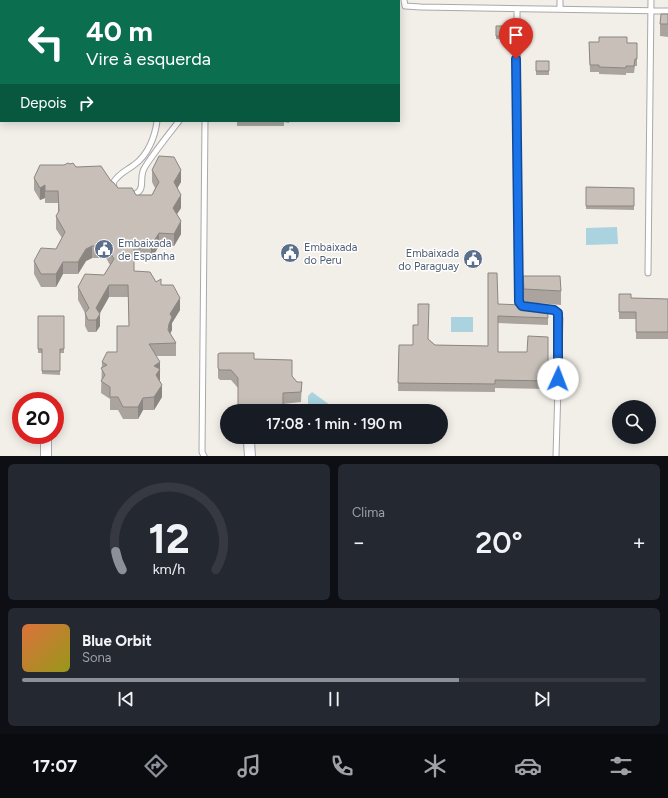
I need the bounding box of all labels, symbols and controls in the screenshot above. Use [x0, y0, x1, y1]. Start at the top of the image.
text: 40 m [86, 14, 153, 48]
icon: left [20, 16, 72, 68]
pin [499, 18, 533, 59]
icon: arrive [505, 24, 527, 46]
text: Vire à esquerda [86, 48, 211, 70]
icon: right [75, 92, 97, 114]
text: Depois [20, 94, 67, 112]
place label: Embaixada de Espanha [118, 237, 175, 263]
public building icon: Embaixada de Espanha [93, 238, 115, 260]
place label: Embaixada do Peru [304, 241, 357, 267]
public building icon: Embaixada do Peru [279, 242, 301, 264]
place label: Embaixada do Paraguay [398, 247, 459, 273]
public building icon: Embaixada do Paraguay [462, 248, 484, 270]
position arrow [537, 358, 579, 400]
speed limit sign: 20 [12, 392, 64, 444]
map controls [612, 400, 656, 444]
button: search [612, 400, 656, 444]
text: 17:08 · 1 min · 190 m [266, 415, 402, 433]
text: Clima [352, 505, 385, 520]
text: 12 [148, 513, 190, 563]
text: 20° [475, 524, 523, 561]
text: − [352, 529, 366, 556]
text: + [632, 529, 646, 556]
text: km/h [153, 560, 185, 578]
text: Blue Orbit [82, 632, 152, 650]
text: Sona [82, 650, 111, 665]
icon: previous [115, 688, 137, 710]
icon: pause [323, 688, 345, 710]
icon: next [531, 688, 553, 710]
icon: directions [142, 752, 170, 780]
icon: music [235, 752, 263, 780]
icon: phone [328, 752, 356, 780]
icon: climate [421, 752, 449, 780]
icon: car [514, 752, 542, 780]
icon: filters [607, 752, 635, 780]
text: 17:07 [33, 755, 77, 777]

